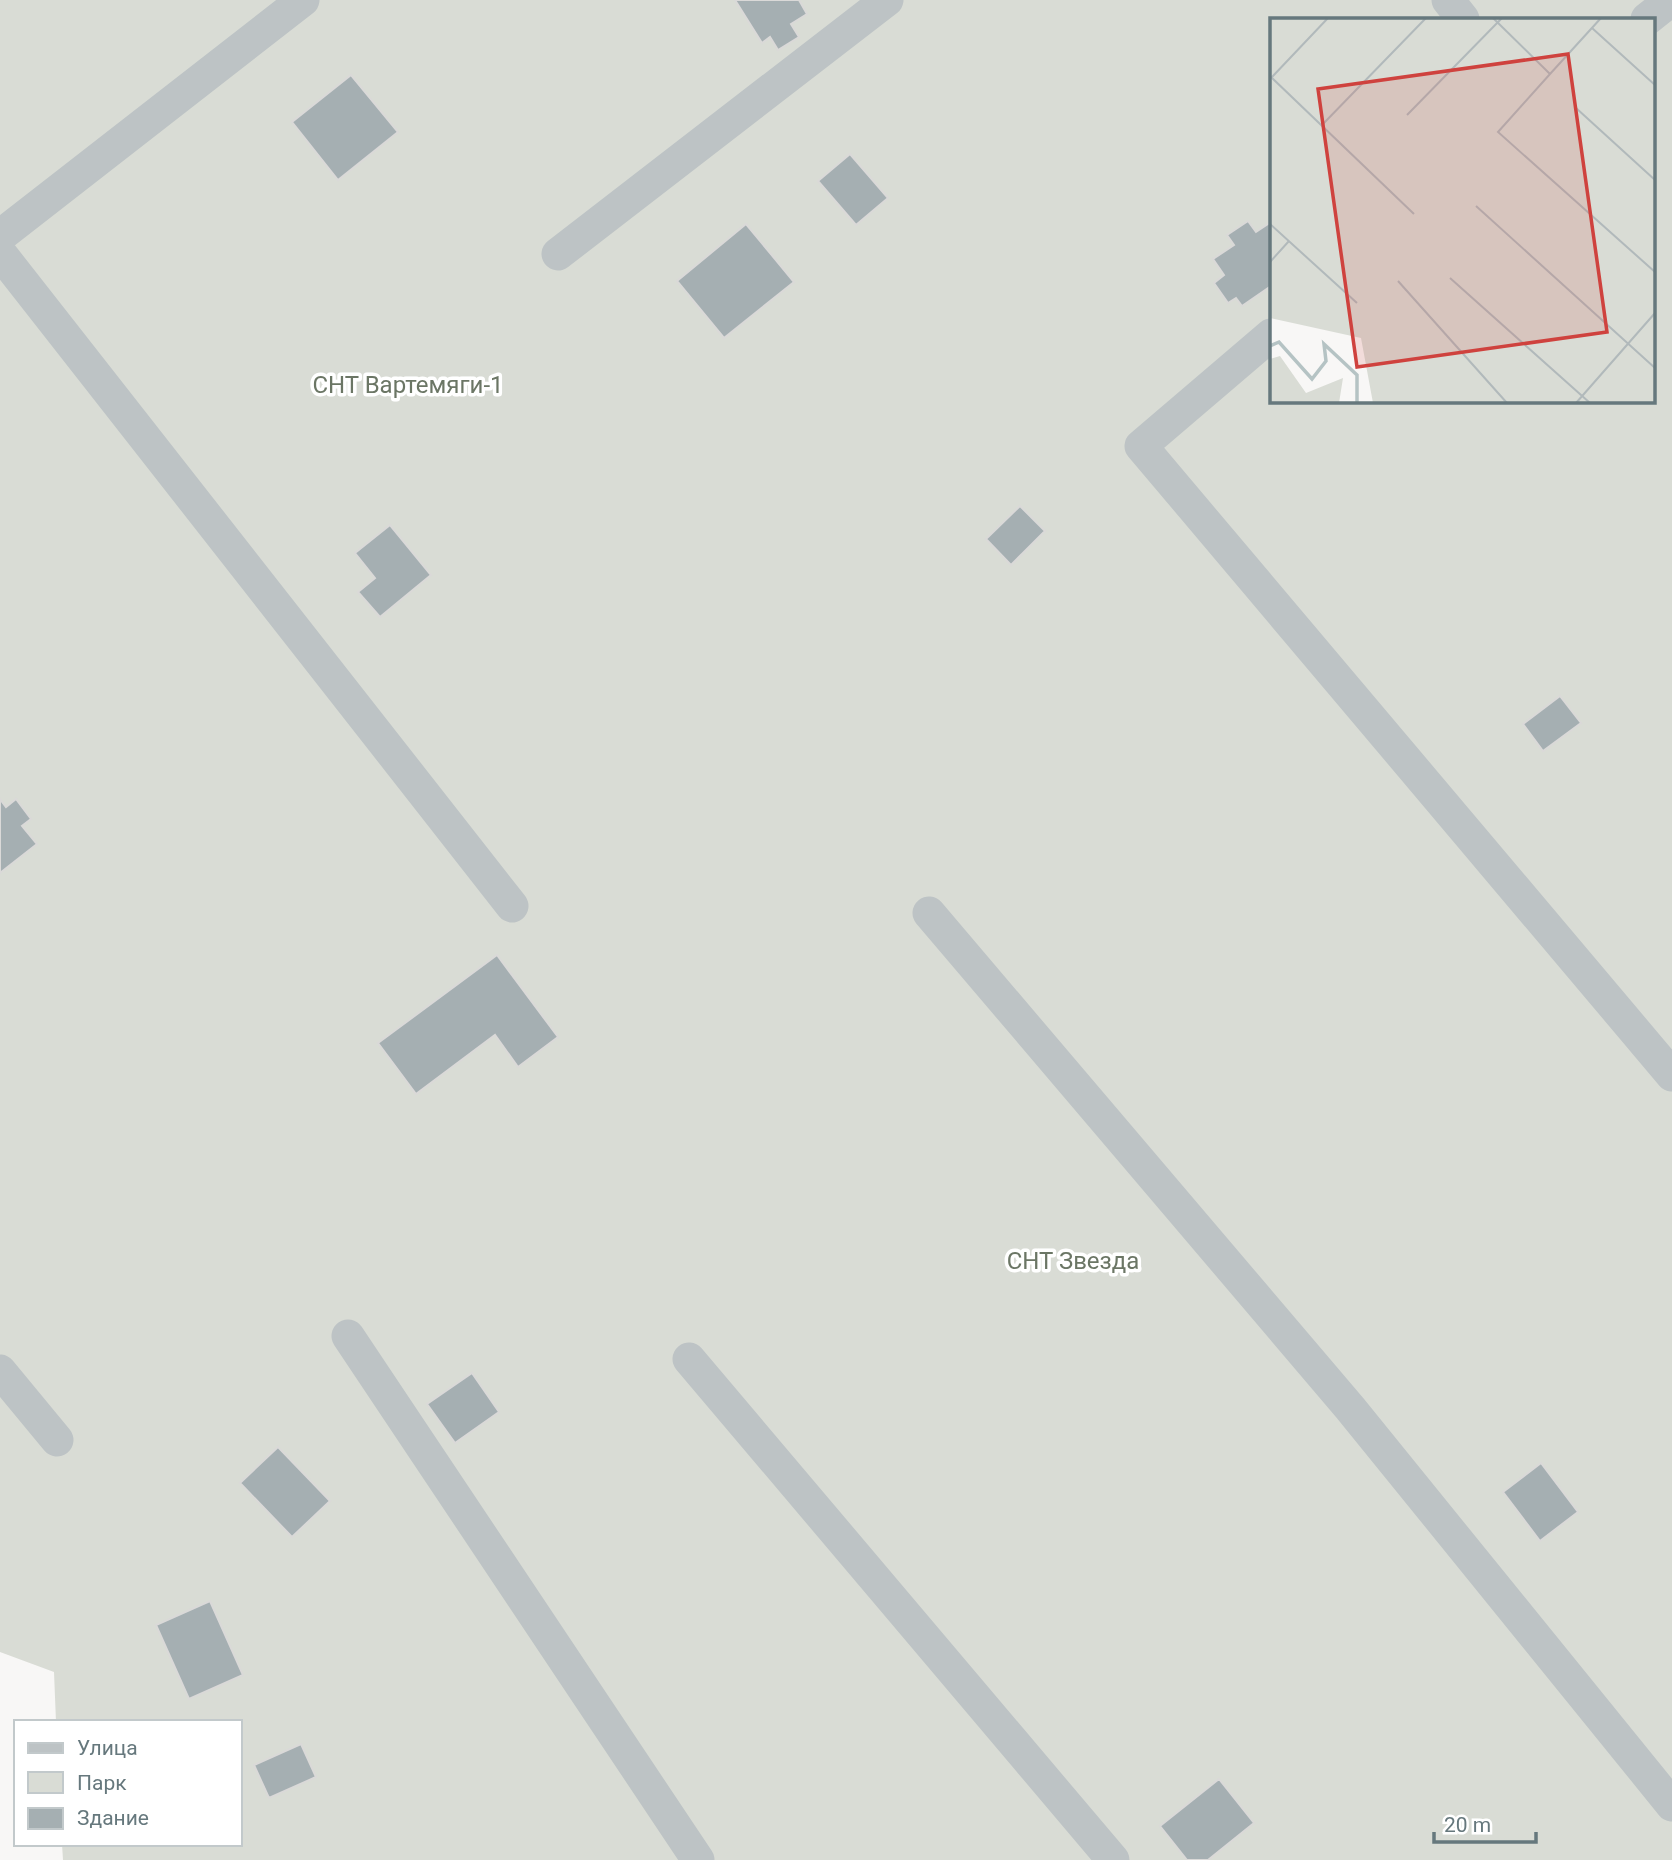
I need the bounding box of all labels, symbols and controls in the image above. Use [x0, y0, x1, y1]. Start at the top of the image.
inset map [1270, 18, 1654, 402]
park label: СНТ Вартемяги-1 [312, 371, 504, 399]
park label: СНТ Звезда [1007, 1247, 1139, 1275]
legend [14, 1720, 242, 1846]
text: Улица [77, 1736, 138, 1760]
text: Парк [77, 1771, 127, 1795]
scale bar [1434, 1800, 1536, 1844]
text: Здание [77, 1806, 149, 1830]
text: 20 m [1444, 1813, 1491, 1837]

